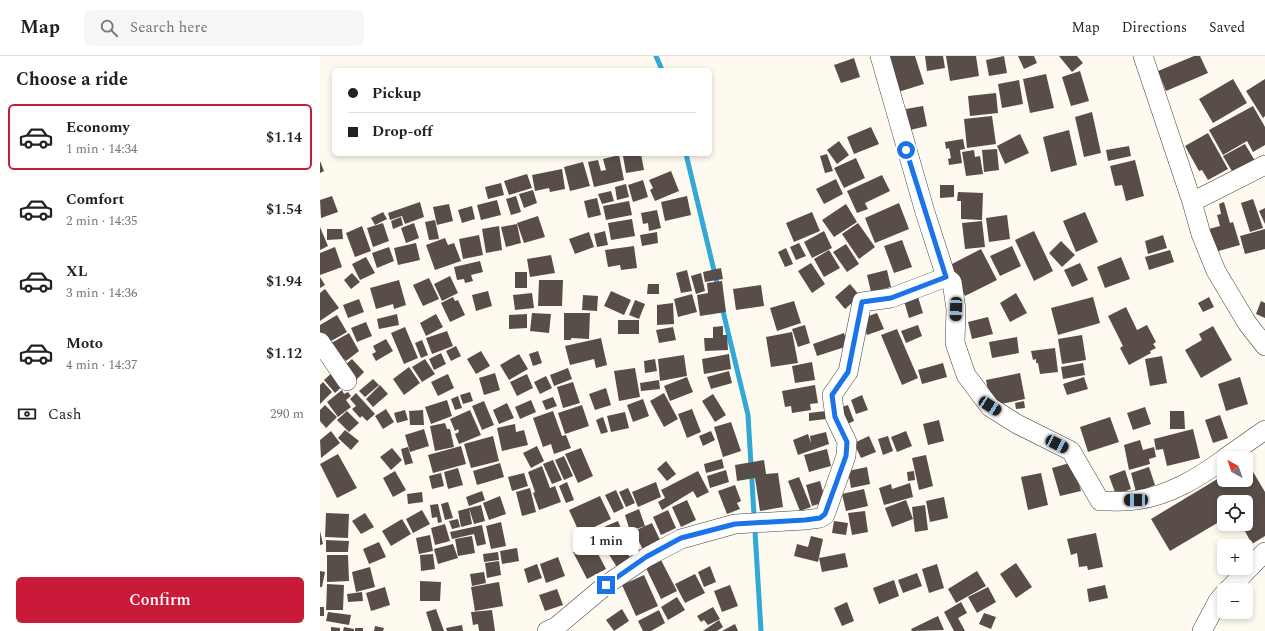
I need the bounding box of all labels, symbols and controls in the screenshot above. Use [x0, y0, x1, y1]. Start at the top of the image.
search box [84, 10, 364, 46]
text: Map [20, 13, 60, 42]
text: Search here [130, 16, 208, 39]
icon: search [98, 17, 120, 39]
text: Map [1072, 17, 1100, 38]
text: Directions [1122, 17, 1187, 38]
text: Saved [1209, 17, 1245, 38]
text: Choose a ride [16, 66, 128, 93]
text: Pickup [372, 82, 421, 105]
text: Economy [66, 116, 130, 139]
icon: car [18, 119, 54, 155]
text: Drop-off [372, 120, 433, 143]
text: $1.14 [266, 126, 302, 149]
text: 1 min · 14:34 [66, 139, 138, 159]
route start [897, 141, 915, 159]
text: Comfort [66, 188, 124, 211]
icon: car [18, 191, 54, 227]
text: $1.54 [266, 198, 302, 221]
text: 2 min · 14:35 [66, 211, 138, 231]
text: XL [66, 260, 87, 283]
icon: car [18, 263, 54, 299]
text: $1.94 [266, 270, 302, 293]
text: 3 min · 14:36 [66, 283, 138, 303]
car [950, 297, 962, 321]
text: Moto [66, 332, 103, 355]
icon: car [18, 335, 54, 371]
text: $1.12 [266, 342, 302, 365]
text: 4 min · 14:37 [66, 355, 138, 375]
car [977, 394, 1003, 418]
icon: cash [16, 403, 38, 425]
text: Cash [48, 403, 81, 426]
text: 290 m [270, 404, 304, 424]
car [1044, 433, 1070, 455]
north arrow [1217, 451, 1253, 487]
map controls [1217, 451, 1253, 619]
car [1124, 494, 1148, 506]
button: locate [1217, 495, 1253, 531]
callout: 1 min [573, 527, 639, 555]
text: 1 min [589, 531, 623, 551]
button: + [1217, 539, 1253, 575]
route end [597, 576, 615, 594]
button: Confirm [16, 577, 304, 623]
button: − [1217, 583, 1253, 619]

